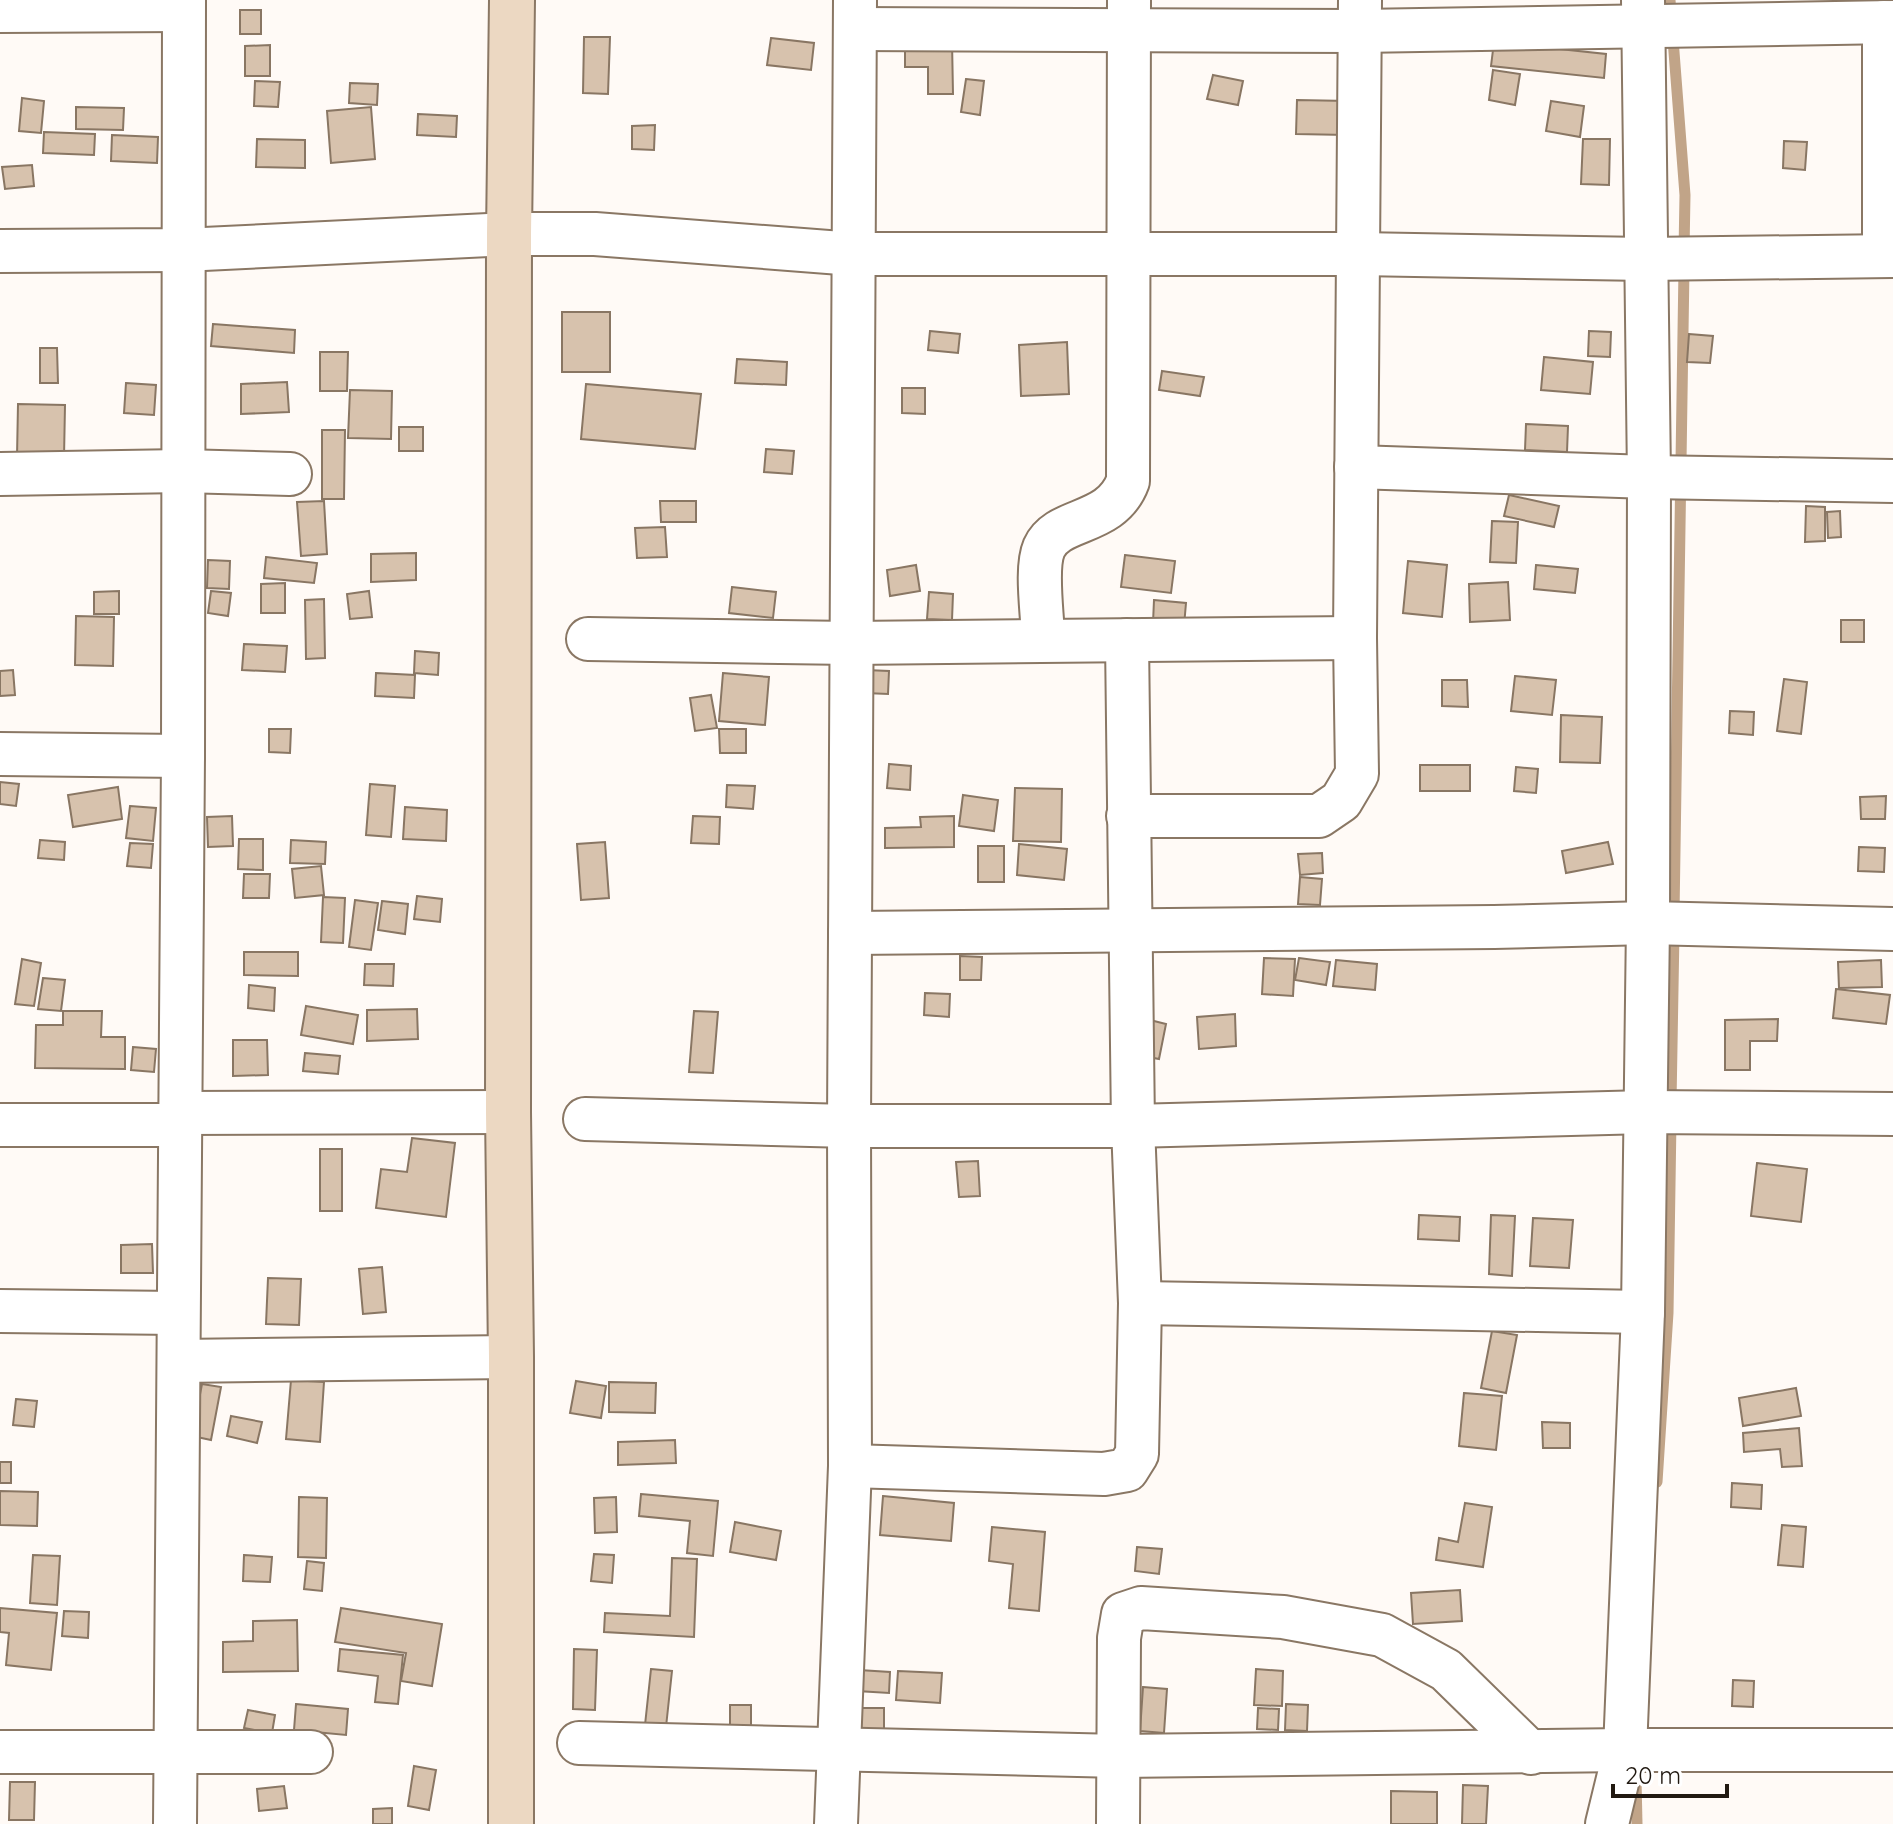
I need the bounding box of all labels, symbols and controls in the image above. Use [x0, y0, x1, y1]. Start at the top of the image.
scale bar [1613, 1748, 1727, 1798]
text: 20 m [1625, 1760, 1681, 1790]

